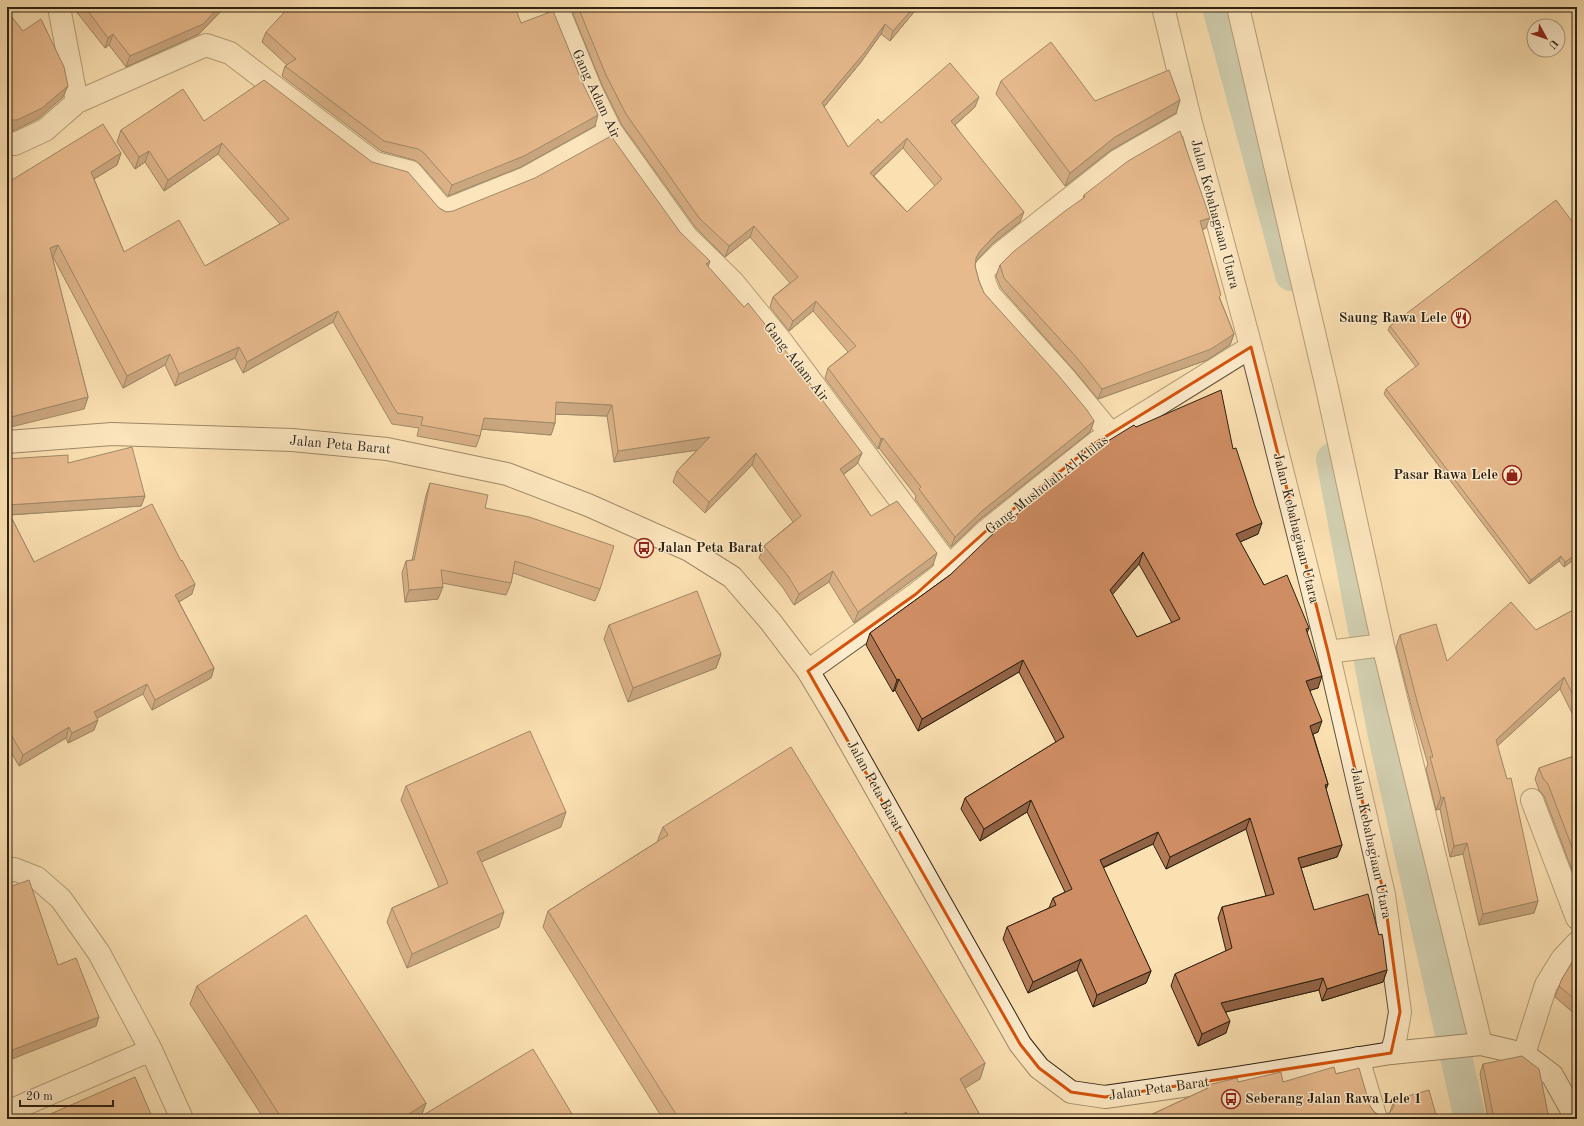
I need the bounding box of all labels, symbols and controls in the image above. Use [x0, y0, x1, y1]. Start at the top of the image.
north arrow [1526, 18, 1566, 58]
text: U [1545, 37, 1560, 51]
street label: Gang Adam Air [569, 47, 623, 141]
street label: Jalan Kebahagiaan Utara [1188, 138, 1242, 290]
restaurant icon: Saung Rawa Lele [1450, 307, 1472, 329]
place label: Saung Rawa Lele [1339, 311, 1447, 325]
street label: Gang Adam Air [761, 320, 831, 404]
street label: Gang Musholah Al Khlas [983, 433, 1111, 537]
street label: Jalan Peta Barat [289, 434, 391, 456]
street label: Jalan Kebahagiaan Utara [1271, 451, 1321, 605]
shop icon: Pasar Rawa Lele [1501, 464, 1523, 486]
place label: Pasar Rawa Lele [1393, 468, 1498, 482]
bus stop icon: Jalan Peta Barat [633, 537, 655, 559]
place label: Jalan Peta Barat [658, 541, 763, 555]
street label: Jalan Peta Barat [844, 738, 906, 834]
street label: Jalan Kebahagiaan Utara [1348, 766, 1394, 920]
street label: Jalan Peta Barat [1108, 1075, 1210, 1103]
scale bar [20, 1082, 113, 1108]
bus stop icon: Seberang Jalan Rawa Lele 1 [1220, 1088, 1242, 1110]
text: 20 m [26, 1091, 53, 1103]
place label: Seberang Jalan Rawa Lele 1 [1245, 1092, 1422, 1106]

